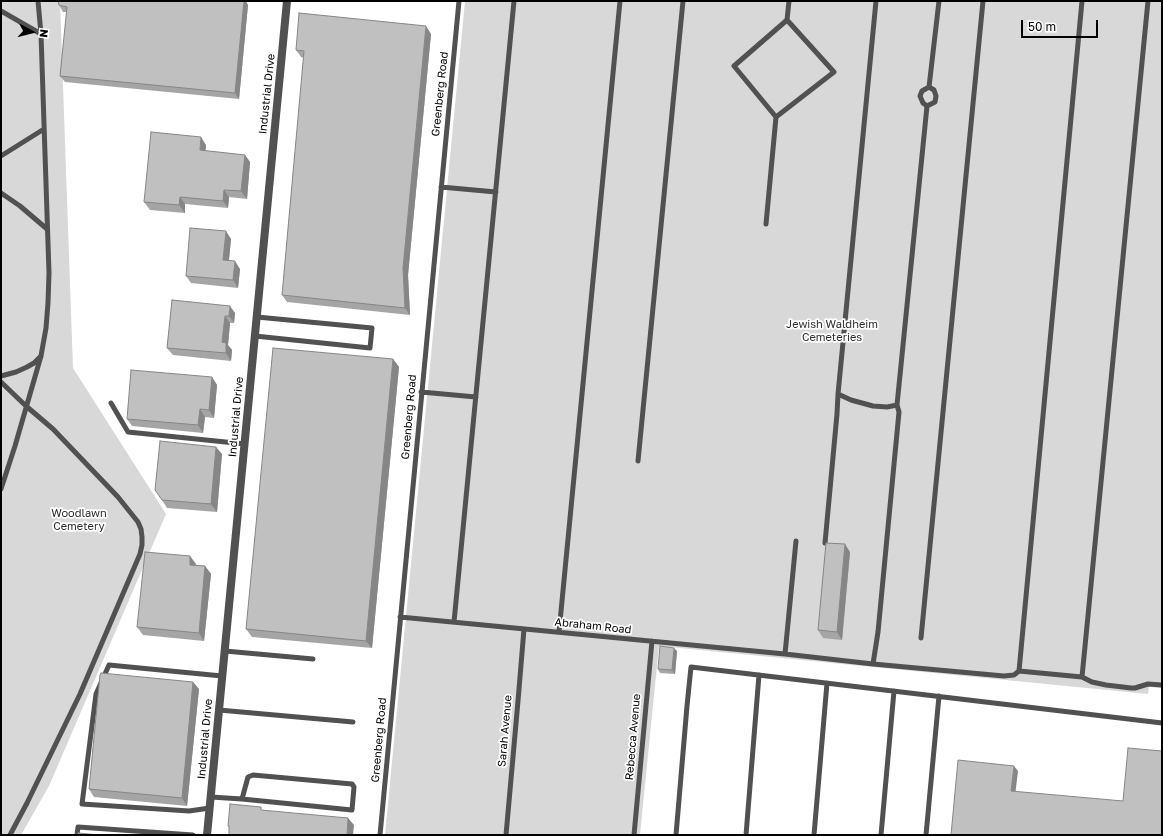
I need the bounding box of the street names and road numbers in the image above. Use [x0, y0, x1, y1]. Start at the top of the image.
street label: Greenberg Road [429, 51, 451, 137]
street label: Industrial Drive [256, 53, 278, 135]
street label: Greenberg Road [399, 374, 419, 460]
street label: Industrial Drive [226, 376, 246, 458]
street label: Abraham Road [554, 615, 632, 637]
street label: Rebecca Avenue [623, 693, 643, 781]
street label: Sarah Avenue [495, 695, 515, 767]
street label: Greenberg Road [369, 697, 389, 783]
street label: Industrial Drive [195, 698, 215, 780]

